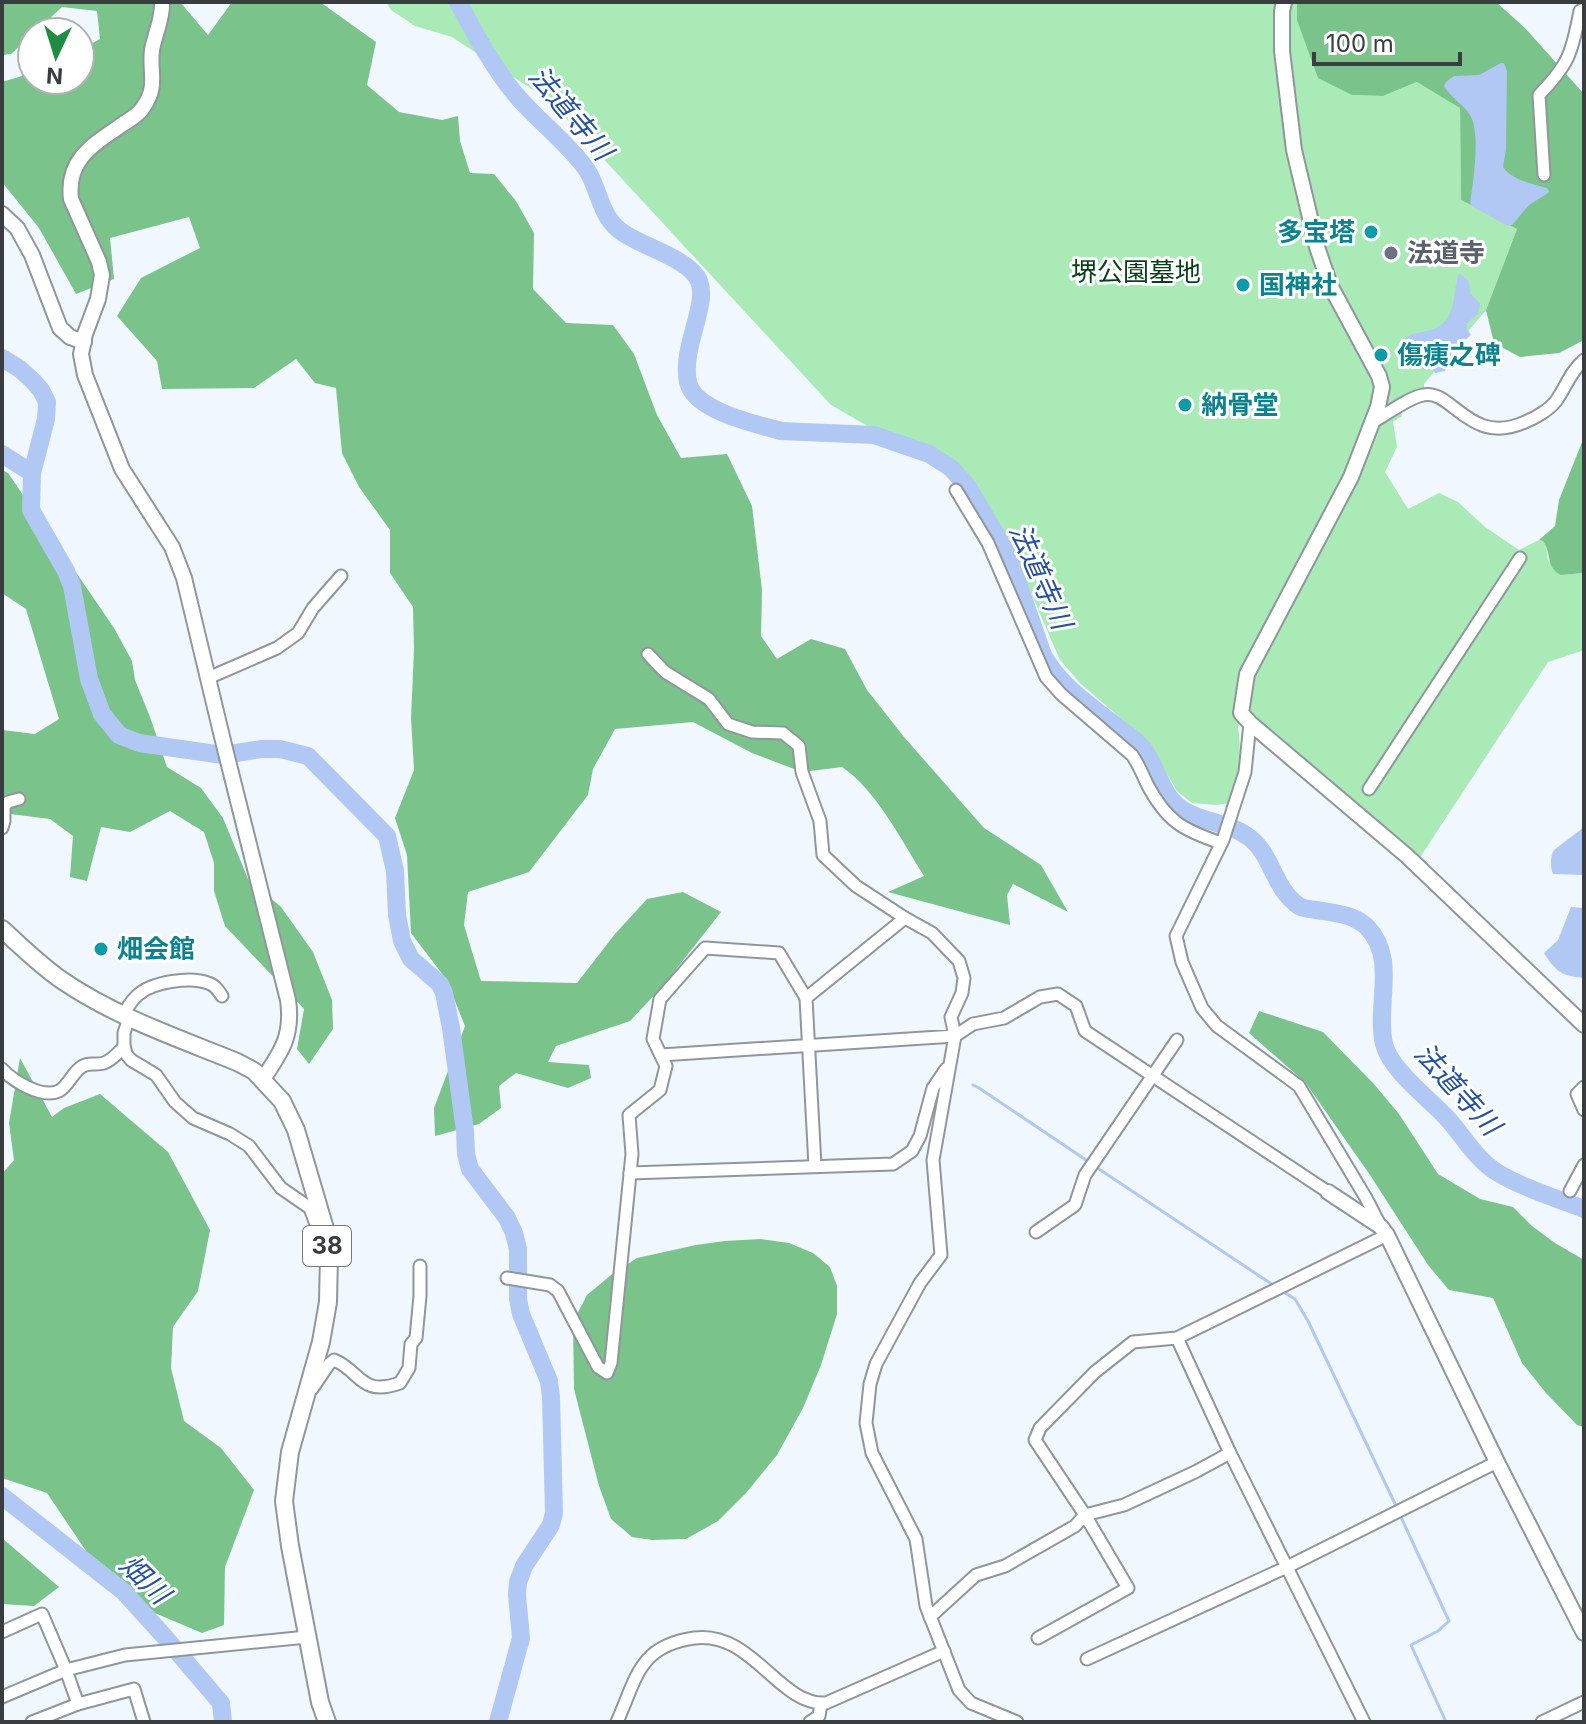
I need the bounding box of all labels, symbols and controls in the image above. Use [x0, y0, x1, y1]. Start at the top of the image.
north arrow [16, 16, 96, 96]
scale bar [1314, 16, 1460, 66]
text: 100 m [1326, 29, 1394, 58]
water label: 法道寺川 [522, 59, 622, 169]
text: N [45, 62, 64, 90]
place label: 多宝塔 [1277, 216, 1355, 247]
marker: 多宝塔 [1362, 223, 1380, 241]
place label: 法道寺 [1407, 237, 1485, 268]
marker: 法道寺 [1382, 244, 1400, 262]
park label: 堺公園墓地 [1071, 256, 1201, 287]
place label: 国神社 [1259, 269, 1337, 300]
marker: 国神社 [1234, 276, 1252, 294]
place label: 傷痍之碑 [1397, 339, 1501, 370]
marker: 傷痍之碑 [1372, 346, 1390, 364]
place label: 納骨堂 [1201, 389, 1279, 420]
marker: 納骨堂 [1176, 396, 1194, 414]
water label: 法道寺川 [1003, 518, 1081, 637]
place label: 畑会館 [117, 933, 195, 964]
marker: 畑会館 [92, 940, 110, 958]
water label: 法道寺川 [1408, 1036, 1510, 1144]
road number: 38 [303, 1226, 351, 1266]
water label: 畑川 [113, 1547, 179, 1613]

